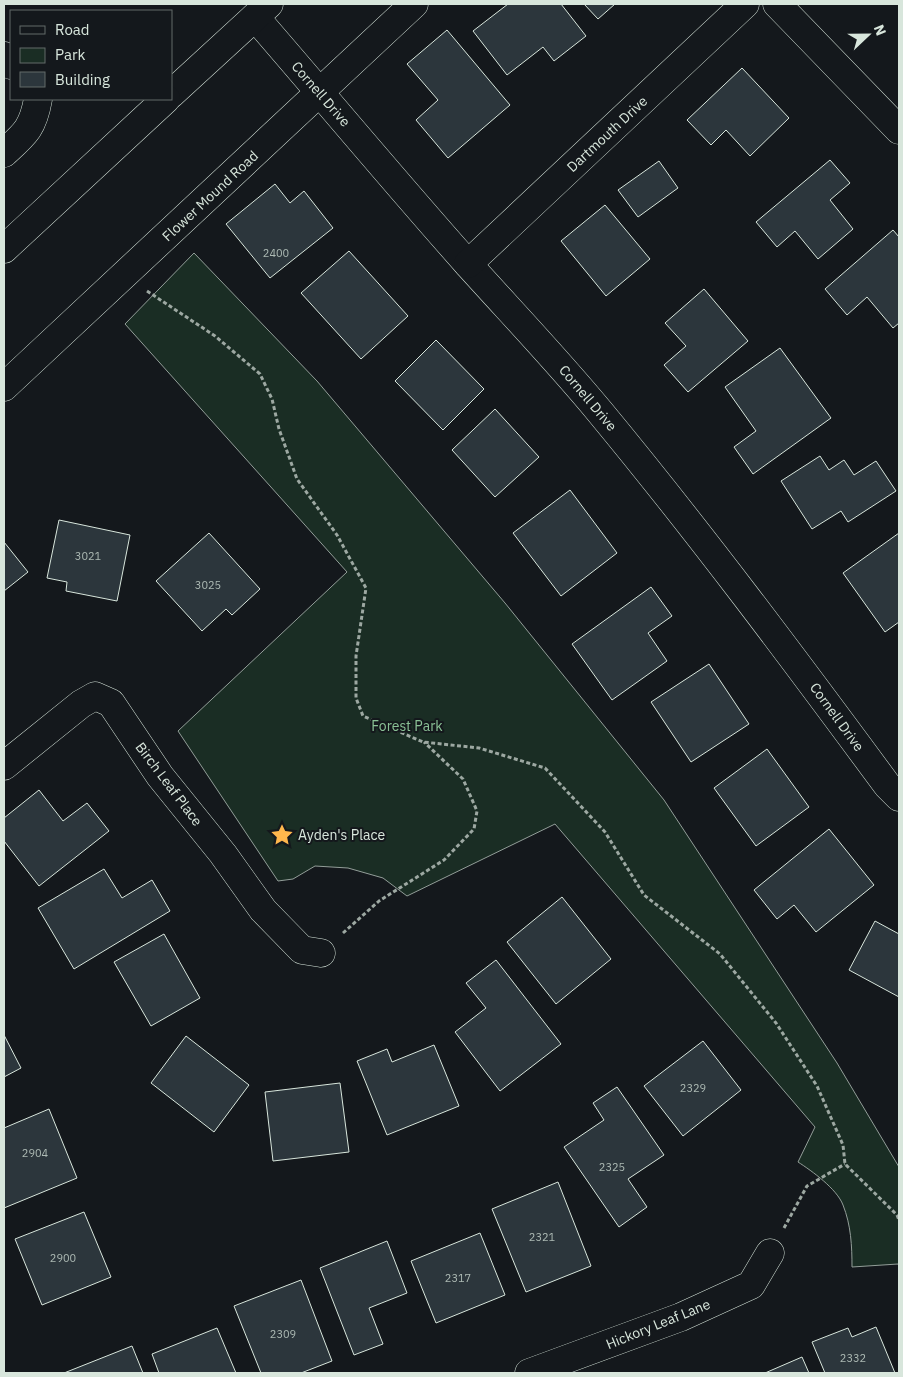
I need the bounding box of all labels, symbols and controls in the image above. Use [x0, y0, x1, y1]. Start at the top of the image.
legend [10, 10, 172, 100]
north arrow [843, 10, 893, 60]
text: Road [55, 20, 90, 39]
text: N [870, 22, 890, 38]
text: Park [55, 45, 85, 64]
street label: Cornell Drive [288, 58, 354, 131]
text: Building [55, 70, 110, 89]
street label: Dartmouth Drive [563, 92, 651, 176]
street label: Flower Mound Road [158, 147, 262, 245]
house number: 2400 [263, 246, 289, 260]
street label: Cornell Drive [555, 361, 621, 435]
house number: 3021 [75, 549, 102, 563]
house number: 3025 [195, 578, 221, 592]
street label: Cornell Drive [806, 679, 868, 755]
park label: Forest Park [371, 717, 443, 735]
street label: Birch Leaf Place [132, 739, 207, 830]
place icon: Ayden's Place [269, 822, 295, 848]
place label: Ayden's Place [298, 826, 385, 844]
house number: 2329 [680, 1081, 706, 1095]
house number: 2904 [22, 1146, 49, 1160]
house number: 2325 [599, 1160, 625, 1174]
house number: 2321 [529, 1230, 556, 1244]
house number: 2900 [50, 1251, 76, 1265]
house number: 2317 [445, 1271, 471, 1285]
street label: Hickory Leaf Lane [603, 1295, 713, 1353]
house number: 2309 [270, 1327, 296, 1341]
house number: 2332 [840, 1351, 866, 1365]

